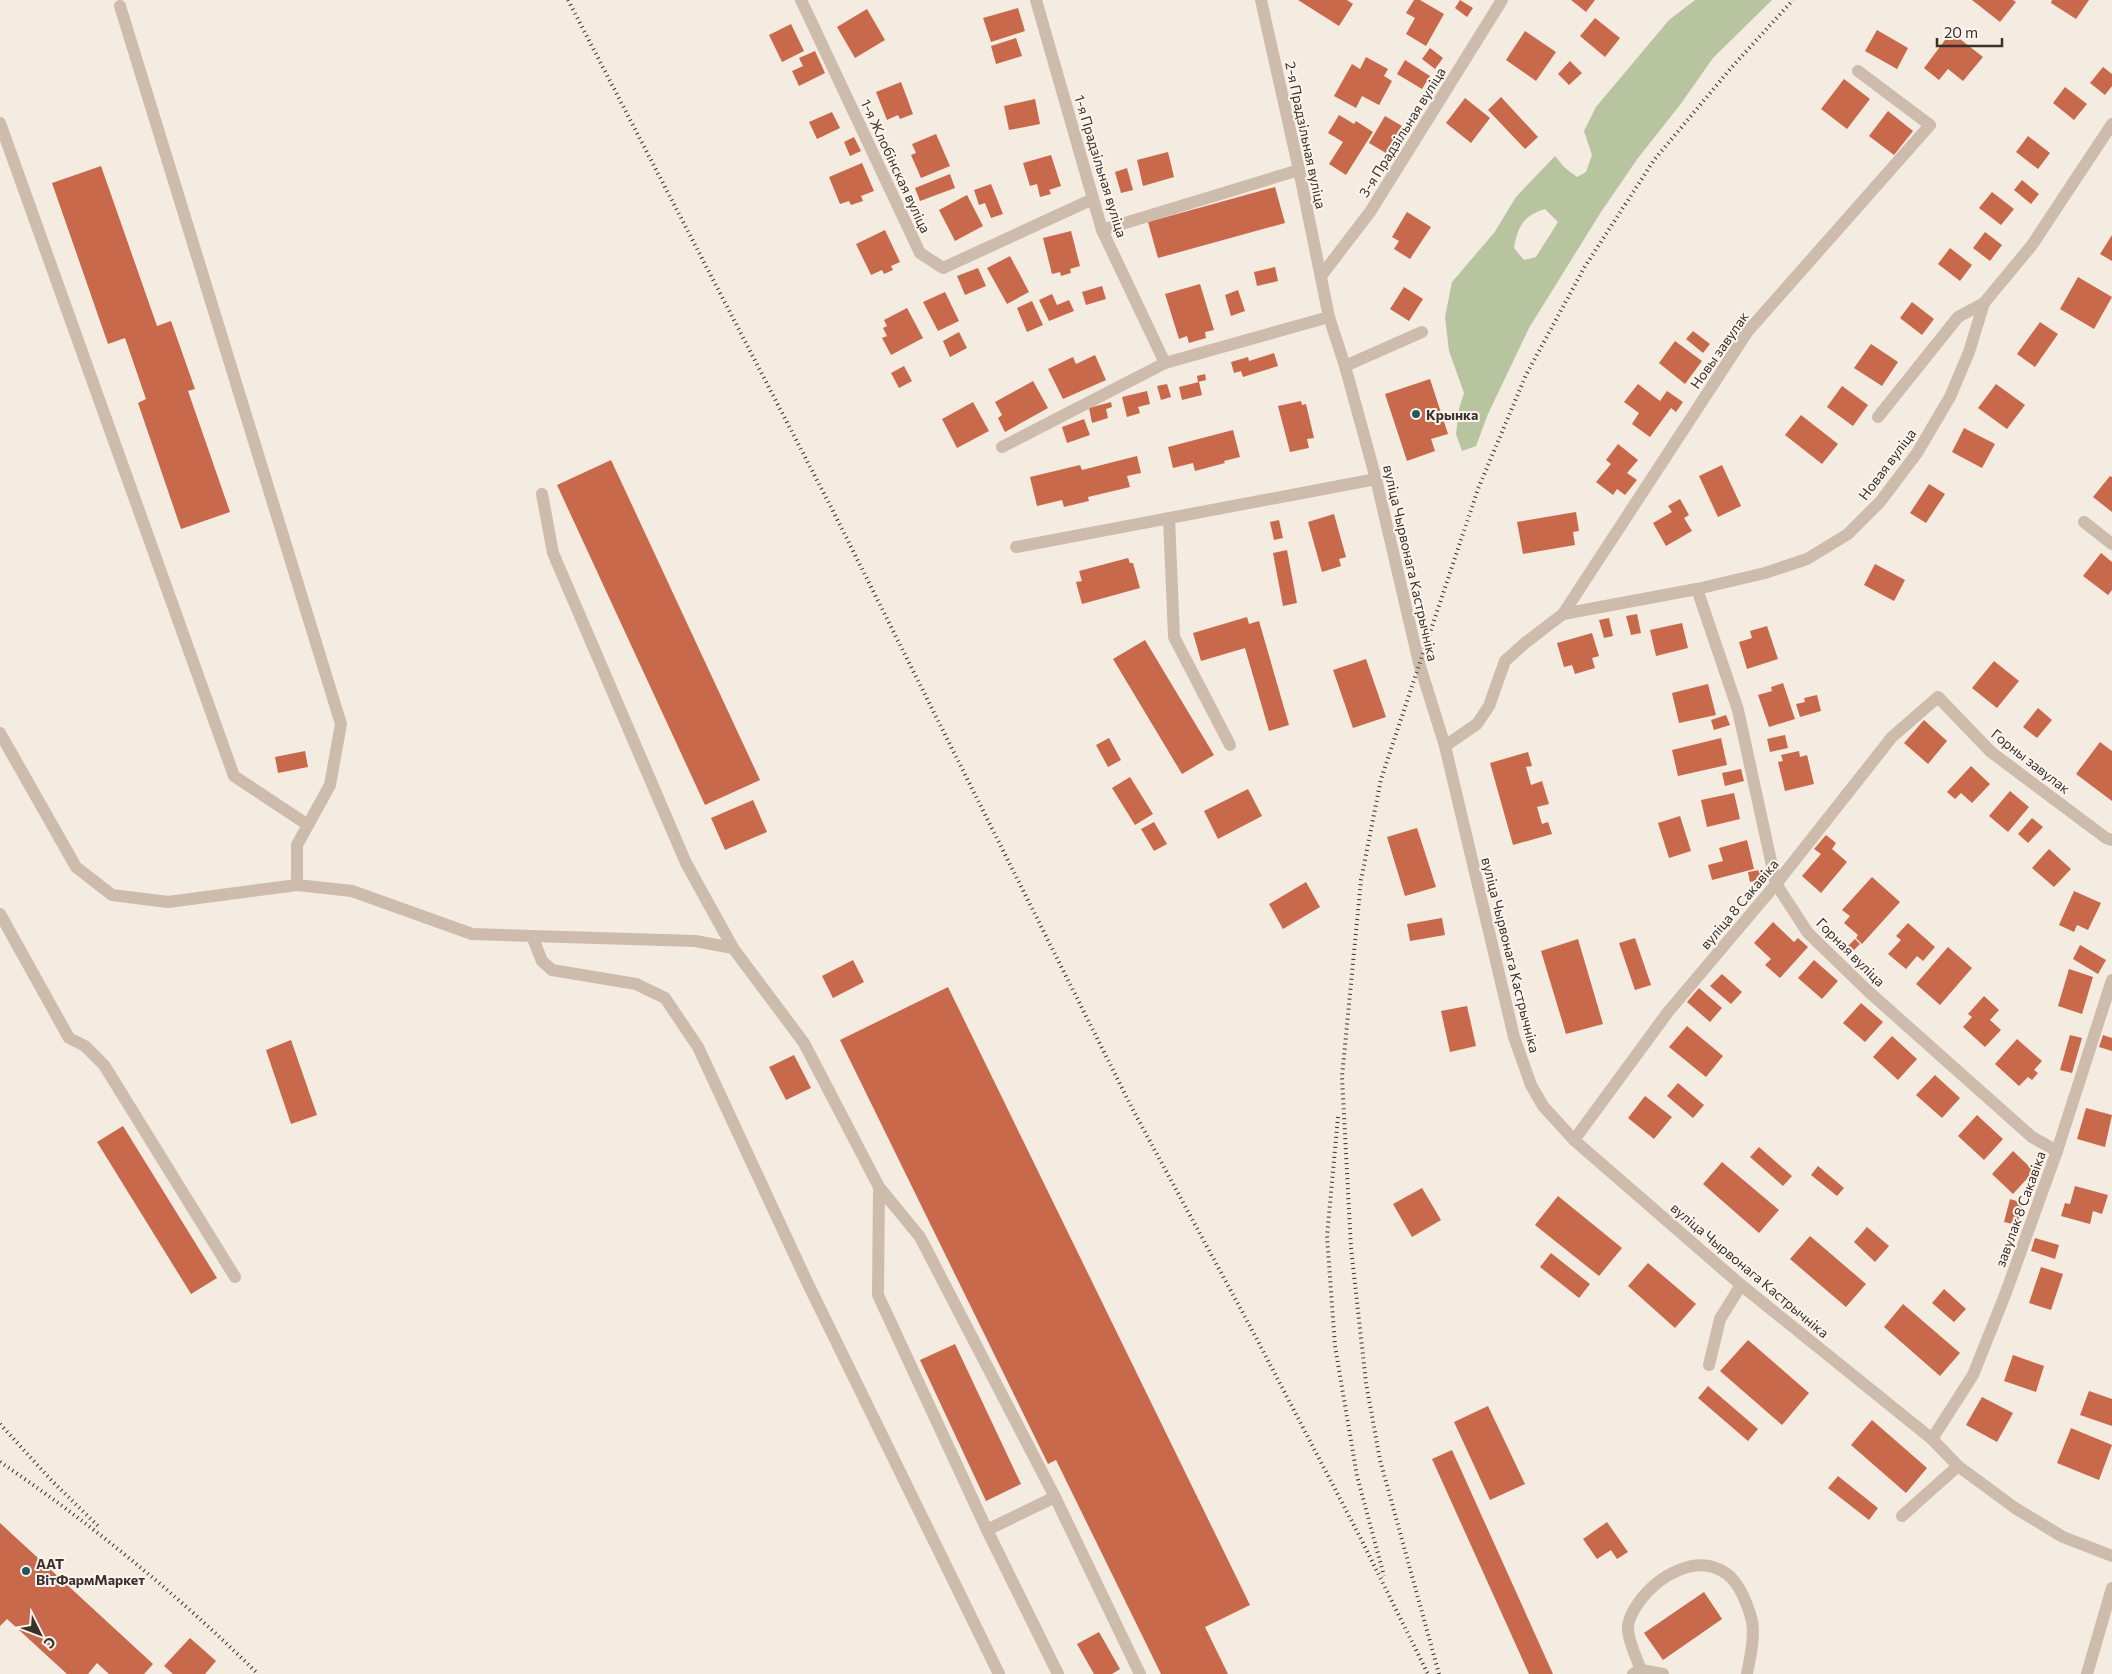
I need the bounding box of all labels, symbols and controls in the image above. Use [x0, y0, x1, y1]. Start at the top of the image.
scale bar [1937, 15, 2002, 47]
text: 20 m [1944, 23, 1978, 41]
street label: 2-я Прадзільная вуліца [1282, 60, 1330, 210]
street label: 3-я Прадзільная вуліца [1355, 64, 1449, 200]
street label: 1-я Прадзільная вуліца [1071, 93, 1131, 239]
street label: 1-я Жлобінская вуліца [857, 96, 935, 236]
street label: Новы завулак [1686, 308, 1752, 392]
place label: Крынка [1426, 406, 1478, 423]
marker: Крынка [1410, 408, 1422, 420]
street label: Новая вуліца [1855, 425, 1919, 503]
street label: вуліца Чырвонага Кастрычніка [1380, 463, 1442, 663]
street label: Горны завулак [1988, 725, 2074, 797]
street label: вуліца Чырвонага Кастрычніка [1478, 855, 1544, 1055]
street label: вуліца 8 Сакавіка [1696, 855, 1782, 953]
street label: Горная вуліца [1813, 914, 1889, 990]
street label: завулак 8 Сакавіка [1991, 1149, 2049, 1269]
street label: вуліца Чырвонага Кастрычніка [1668, 1199, 1832, 1341]
place label: ААТ ВітФармМаркет [36, 1555, 145, 1588]
marker: ААТ ВітФармМаркет [20, 1565, 32, 1577]
north arrow [15, 1609, 65, 1659]
text: С [41, 1634, 60, 1652]

